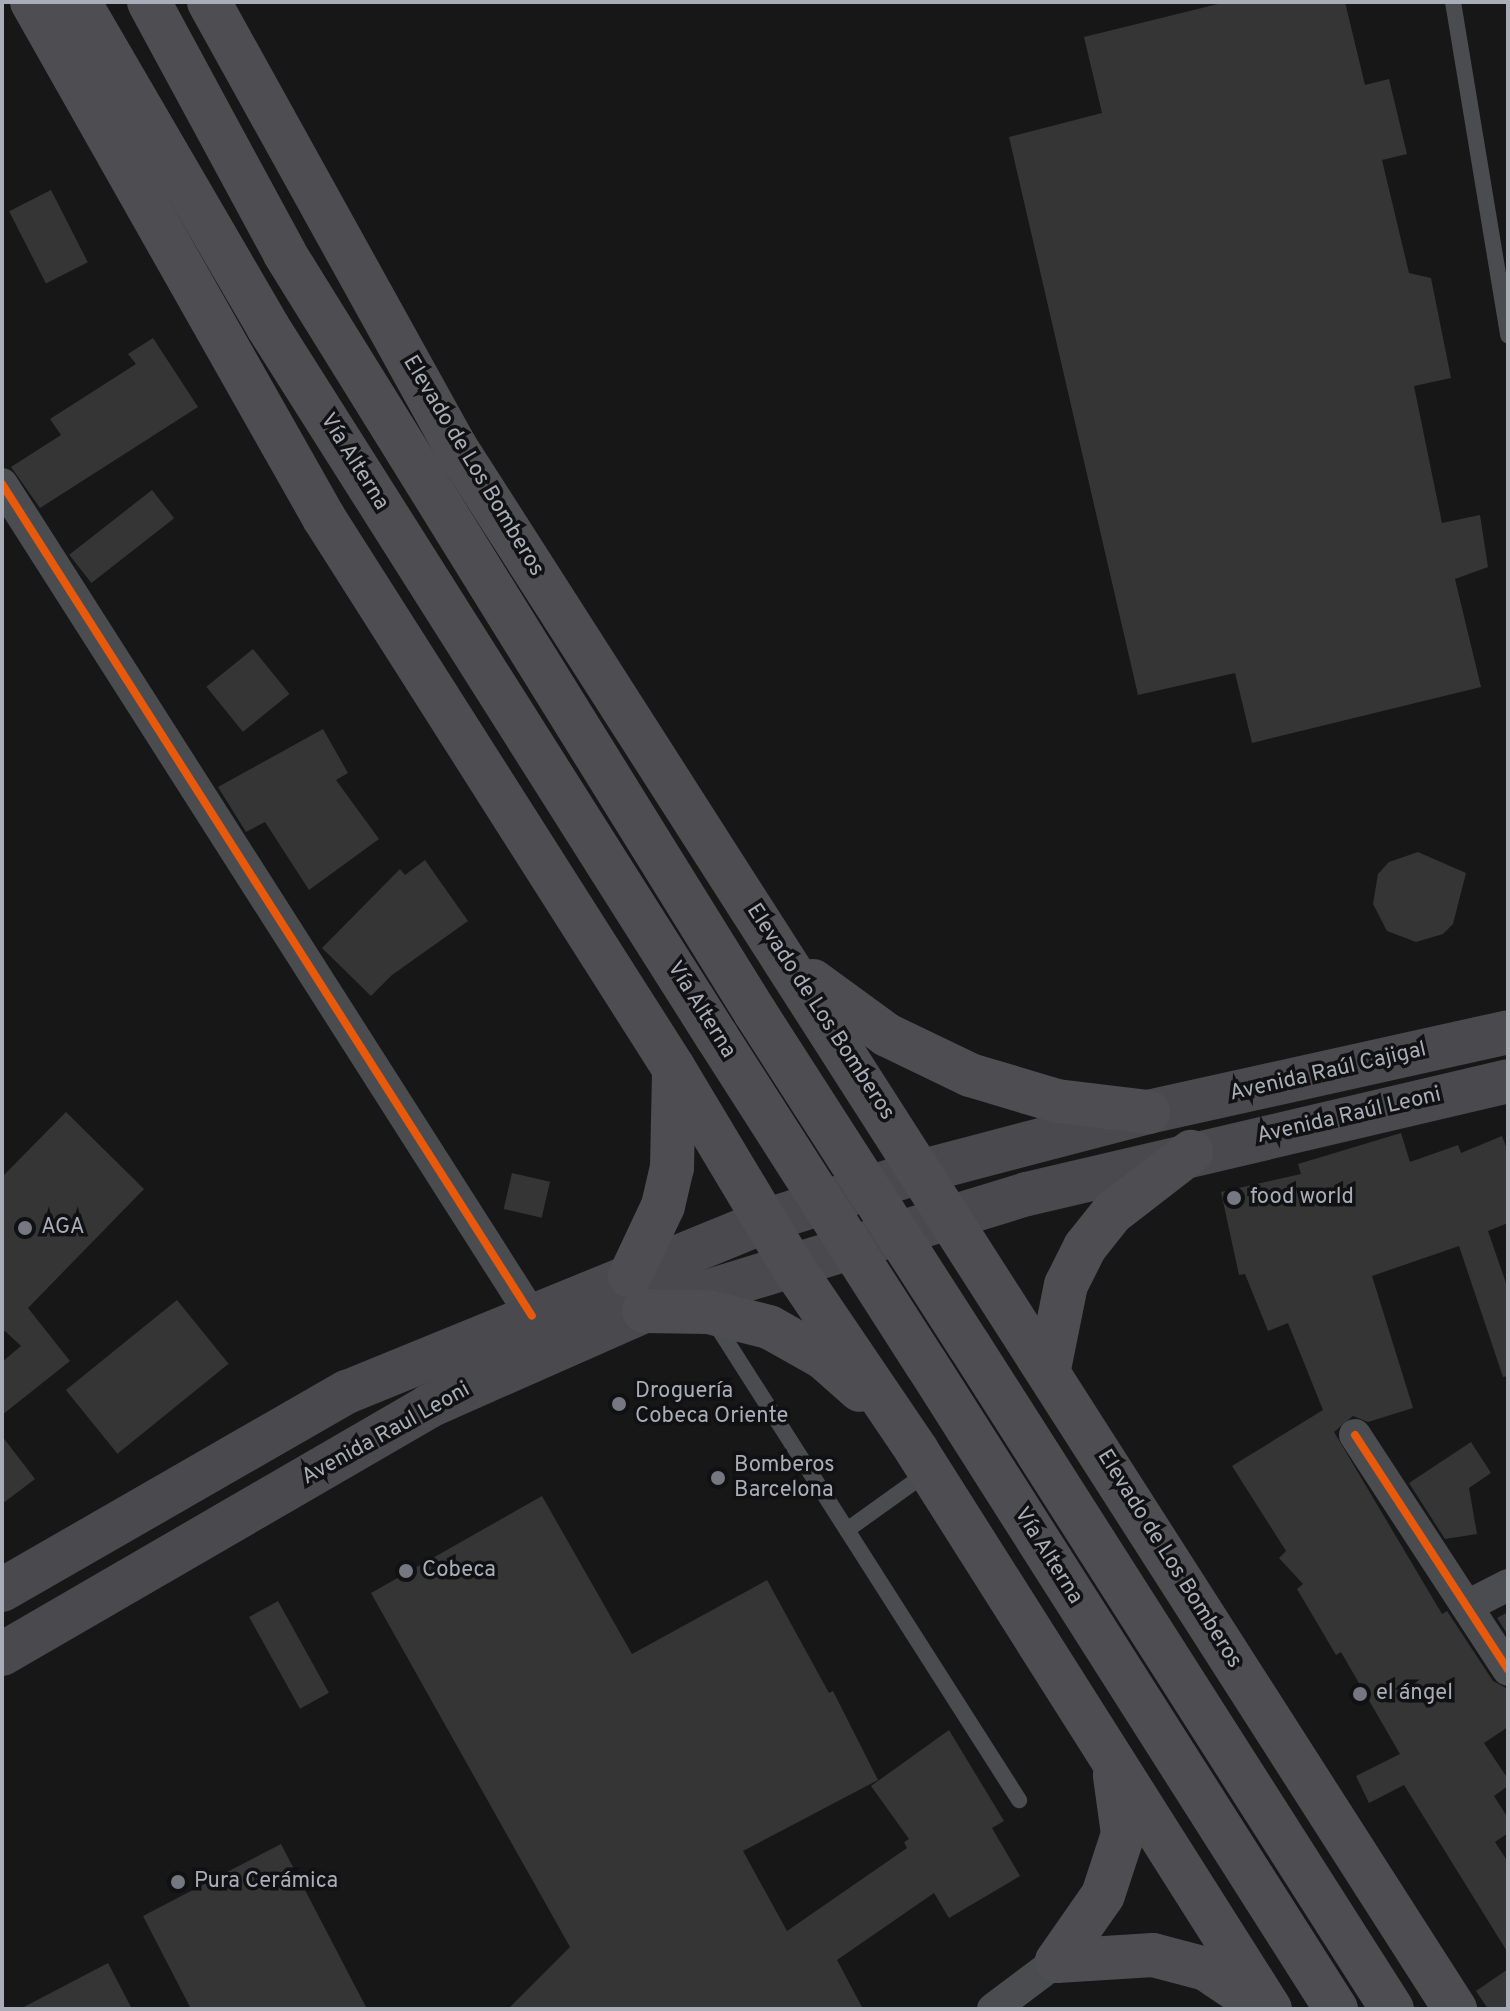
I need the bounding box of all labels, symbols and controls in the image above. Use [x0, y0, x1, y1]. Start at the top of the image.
street label: Elevado de Los Bomberos [397, 351, 549, 581]
street label: Vía Alterna [314, 408, 394, 516]
street label: Elevado de Los Bomberos [740, 899, 900, 1125]
street label: Vía Alterna [661, 956, 741, 1064]
street label: Avenida Raúl Cajigal [1227, 1037, 1429, 1107]
street label: Avenida Raúl Leoni [1254, 1082, 1444, 1150]
place label: food world [1250, 1185, 1354, 1211]
marker: food world [1225, 1189, 1243, 1207]
place label: AGA [41, 1215, 85, 1241]
marker: AGA [16, 1219, 34, 1237]
street label: Avenida Raul Leoni [297, 1377, 475, 1491]
place label: Droguería Cobeca Oriente [635, 1378, 788, 1430]
marker: Droguería Cobeca Oriente [610, 1395, 628, 1413]
street label: Elevado de Los Bomberos [1091, 1445, 1247, 1673]
place label: Bomberos Barcelona [734, 1452, 835, 1504]
marker: Bomberos Barcelona [709, 1469, 727, 1487]
street label: Vía Alterna [1008, 1502, 1088, 1610]
place label: Cobeca [422, 1558, 496, 1584]
marker: Cobeca [397, 1562, 415, 1580]
place label: el ángel [1376, 1681, 1453, 1707]
marker: el ángel [1351, 1685, 1369, 1703]
place label: Pura Cerámica [194, 1869, 338, 1895]
marker: Pura Cerámica [169, 1873, 187, 1891]

